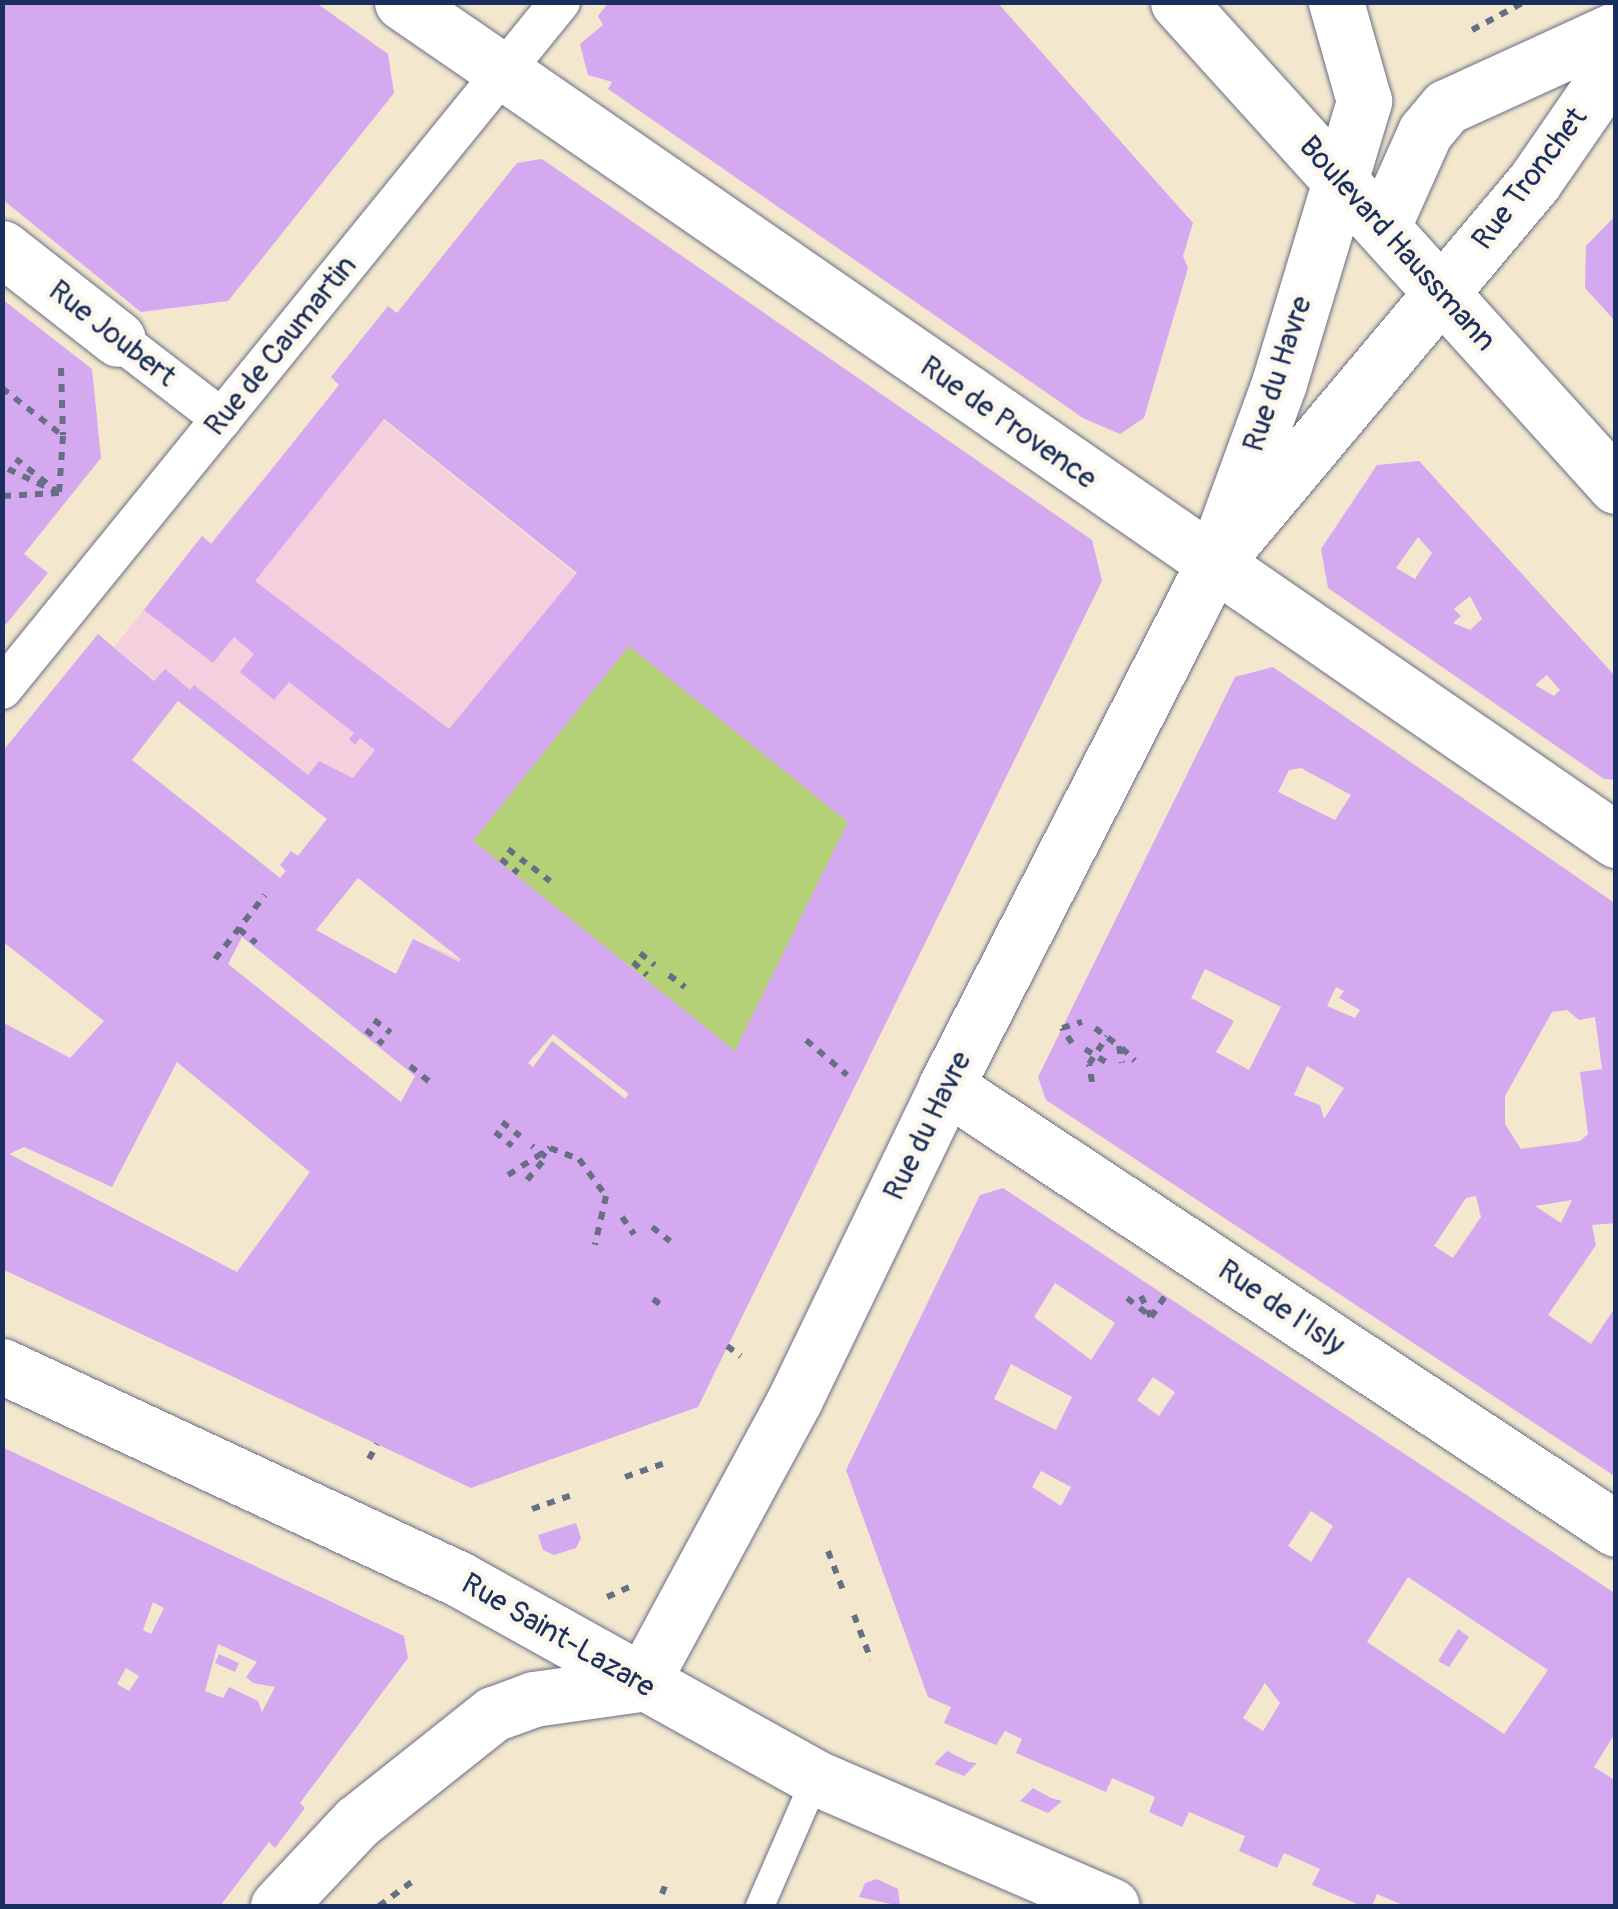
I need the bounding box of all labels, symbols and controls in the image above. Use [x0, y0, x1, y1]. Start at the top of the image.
street label: Rue Tronchet [1465, 101, 1595, 257]
street label: Boulevard Haussmann [1291, 129, 1503, 359]
street label: Rue de Caumartin [197, 249, 365, 443]
street label: Rue Joubert [41, 273, 183, 395]
street label: Rue du Havre [1236, 292, 1320, 456]
street label: Rue de Provence [913, 349, 1103, 497]
street label: Rue du Havre [876, 1046, 980, 1206]
street label: Rue de l'Isly [1211, 1253, 1351, 1363]
street label: Rue Saint-Lazare [455, 1566, 661, 1706]

